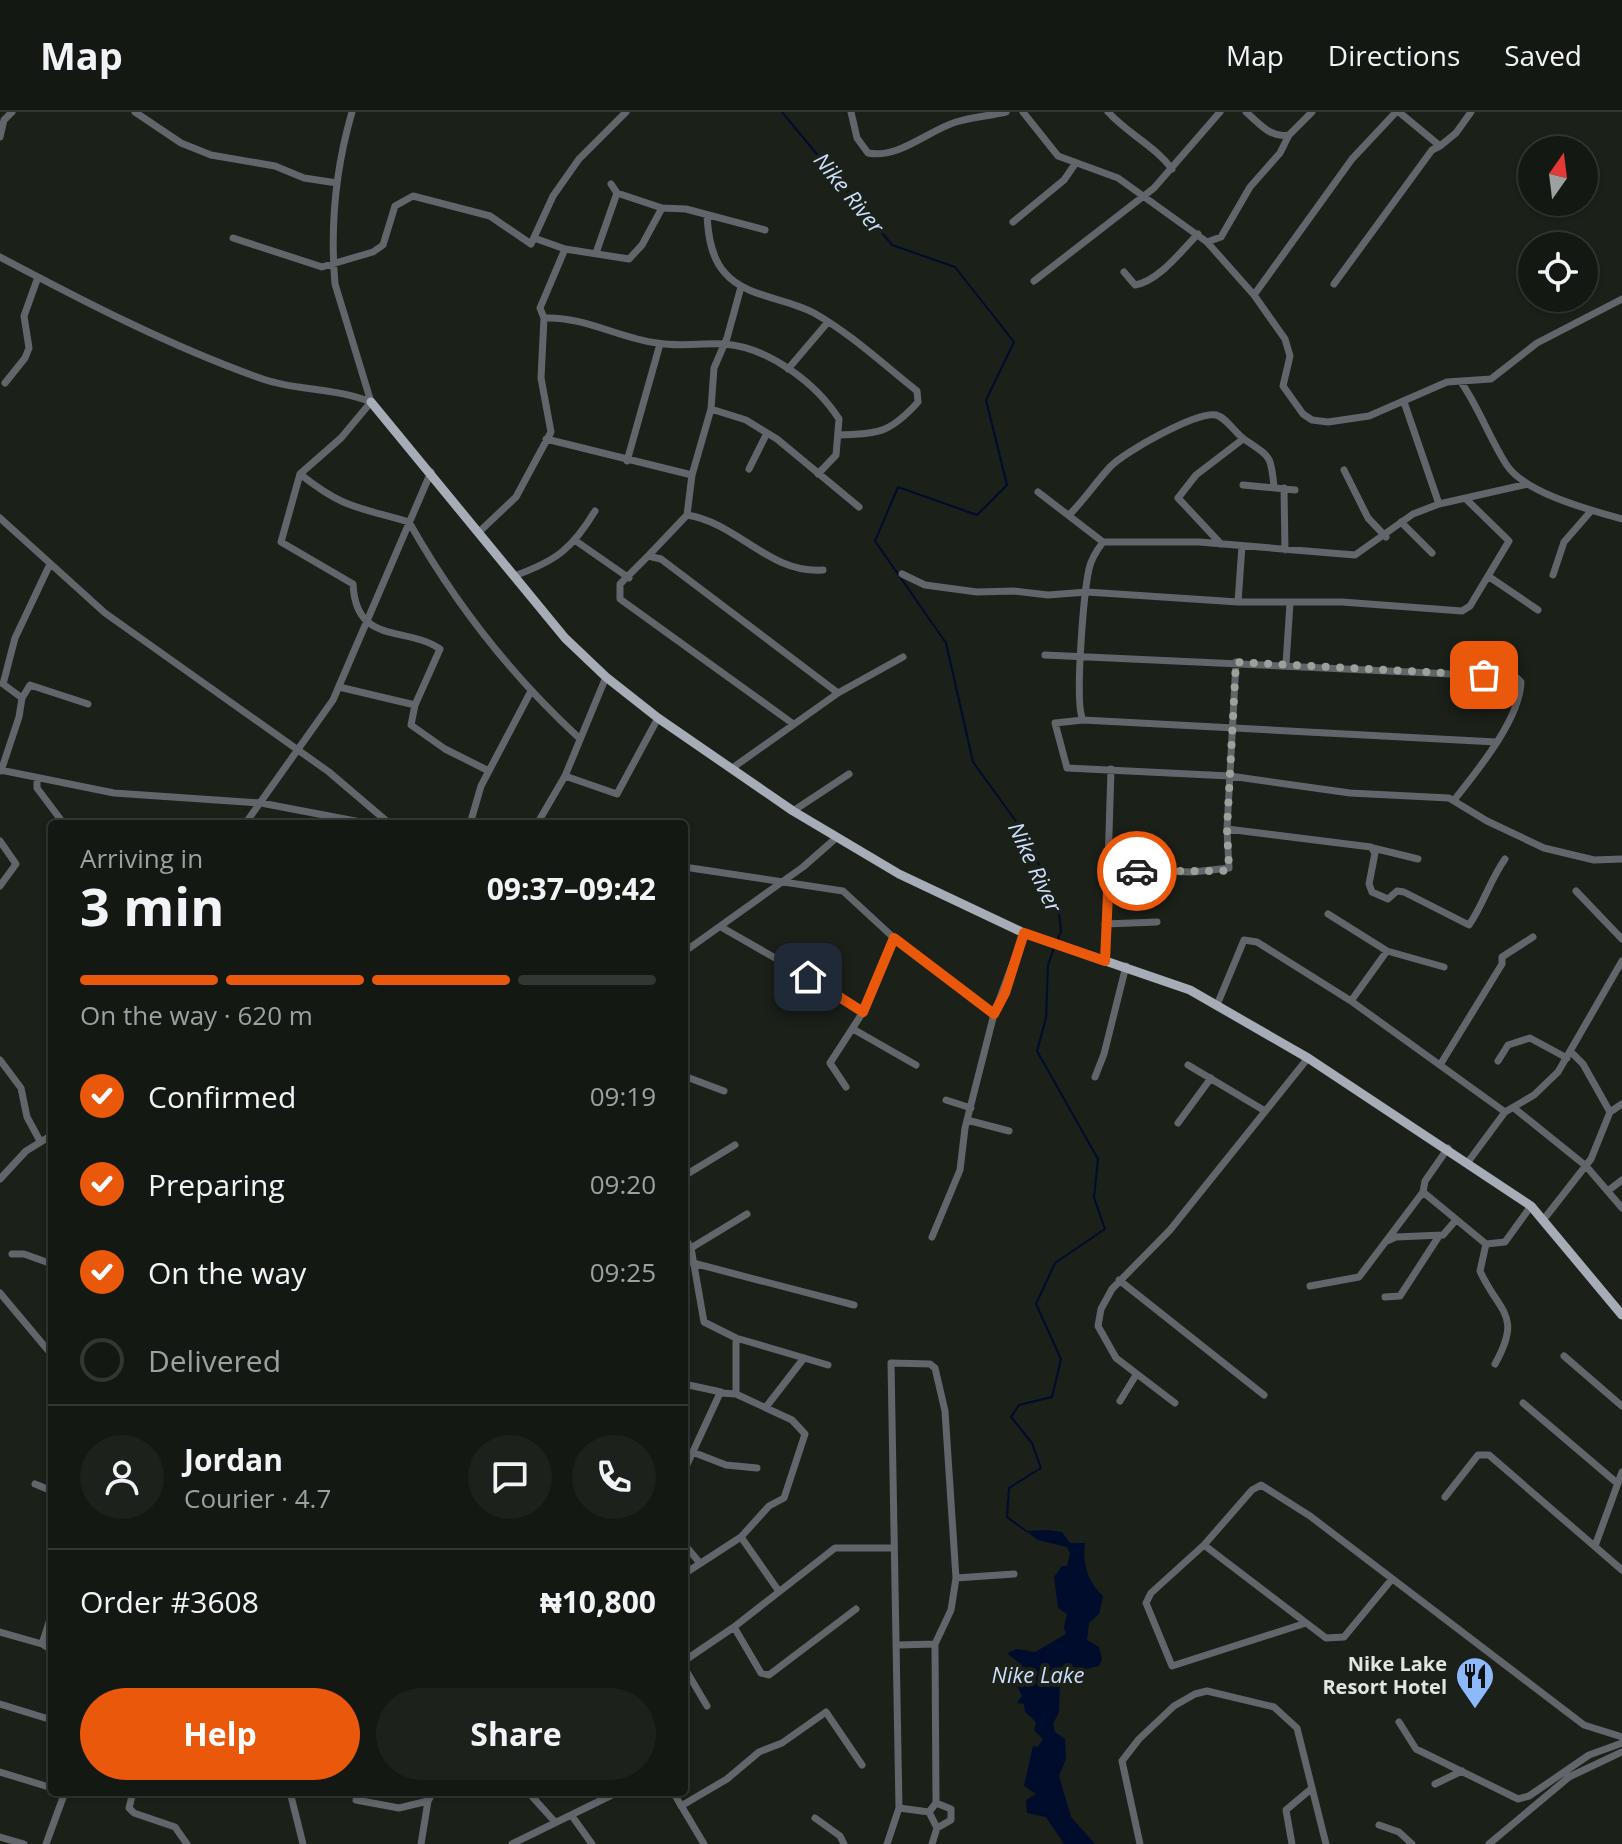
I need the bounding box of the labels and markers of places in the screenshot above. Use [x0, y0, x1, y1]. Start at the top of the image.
pin [1450, 641, 1518, 709]
pin [774, 943, 842, 1011]
place label: Nike Lake Resort Hotel [1322, 1650, 1447, 1700]
restaurant icon: Nike Lake Resort Hotel [1454, 1655, 1496, 1710]

